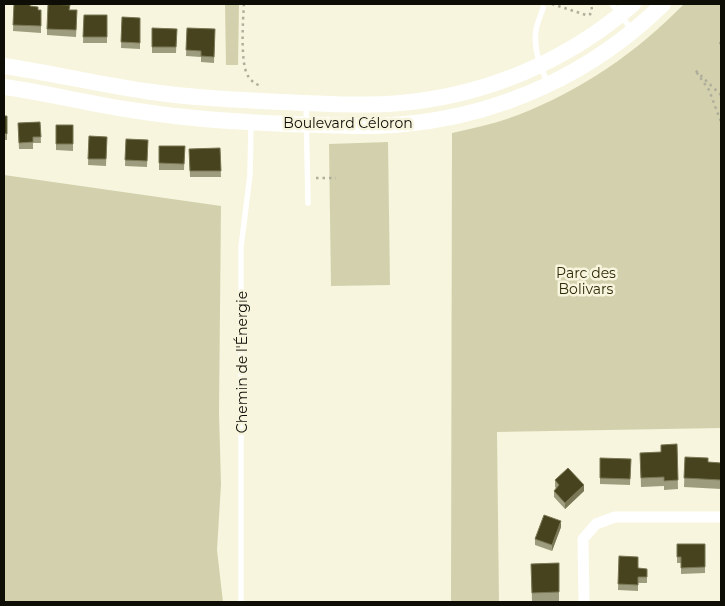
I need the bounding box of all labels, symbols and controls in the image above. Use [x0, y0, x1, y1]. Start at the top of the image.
street label: Boulevard Céloron [283, 114, 413, 132]
park label: Parc des Bolivars [556, 264, 616, 298]
street label: Chemin de l'Énergie [233, 291, 251, 433]

